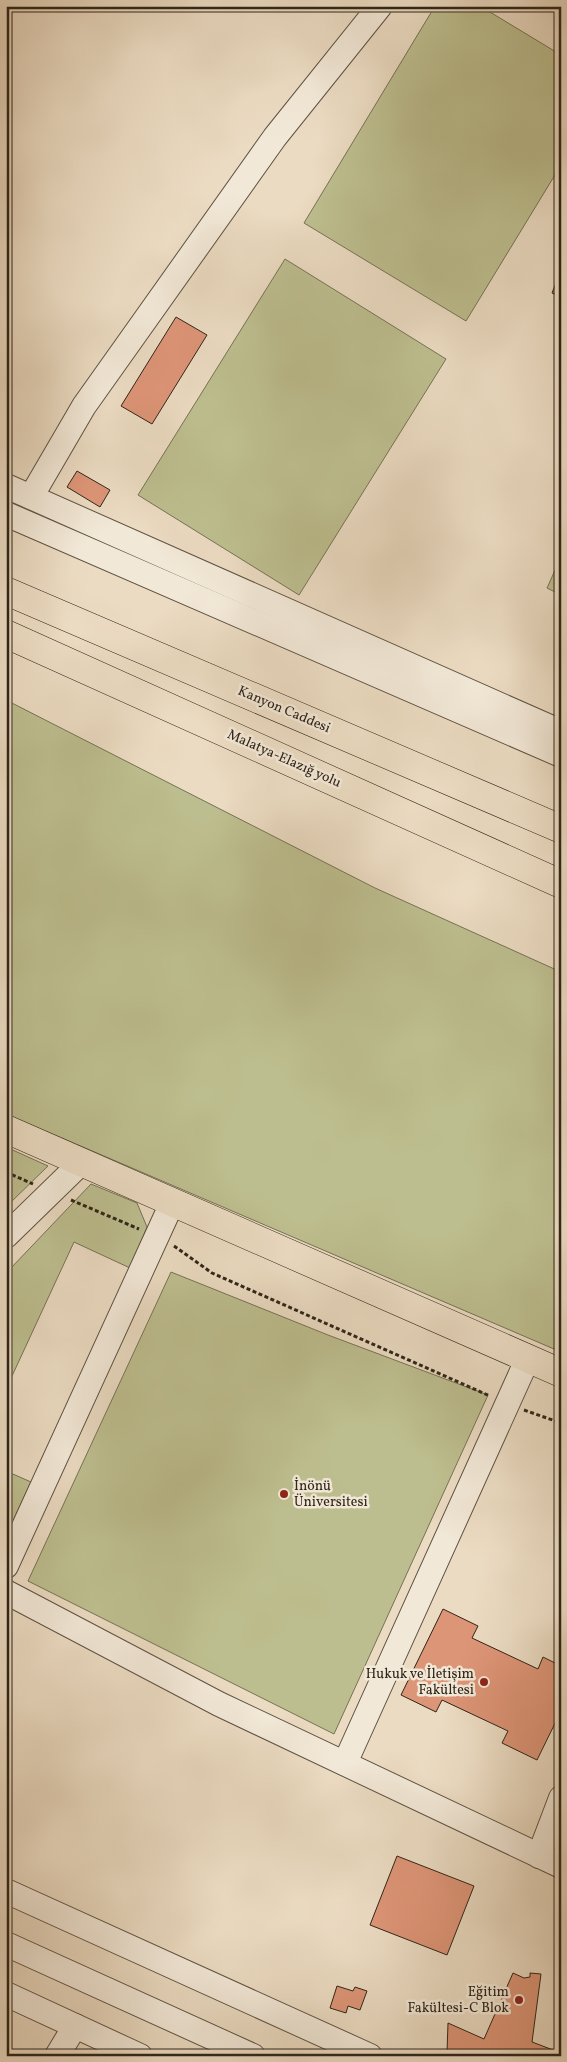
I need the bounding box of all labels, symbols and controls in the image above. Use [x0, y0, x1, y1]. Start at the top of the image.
street label: Kanyon Caddesi [235, 682, 333, 738]
street label: Malatya-Elazığ yolu [224, 725, 344, 793]
place label: İnönü Üniversitesi [294, 1477, 368, 1512]
marker: İnönü Üniversitesi [278, 1488, 290, 1500]
place label: Hukuk ve İletişim Fakültesi [366, 1665, 474, 1700]
marker: Hukuk ve İletişim Fakültesi [478, 1676, 490, 1688]
place label: Eğitim Fakültesi-C Blok [408, 1983, 509, 2018]
marker: Eğitim Fakültesi-C Blok [513, 1994, 525, 2006]

